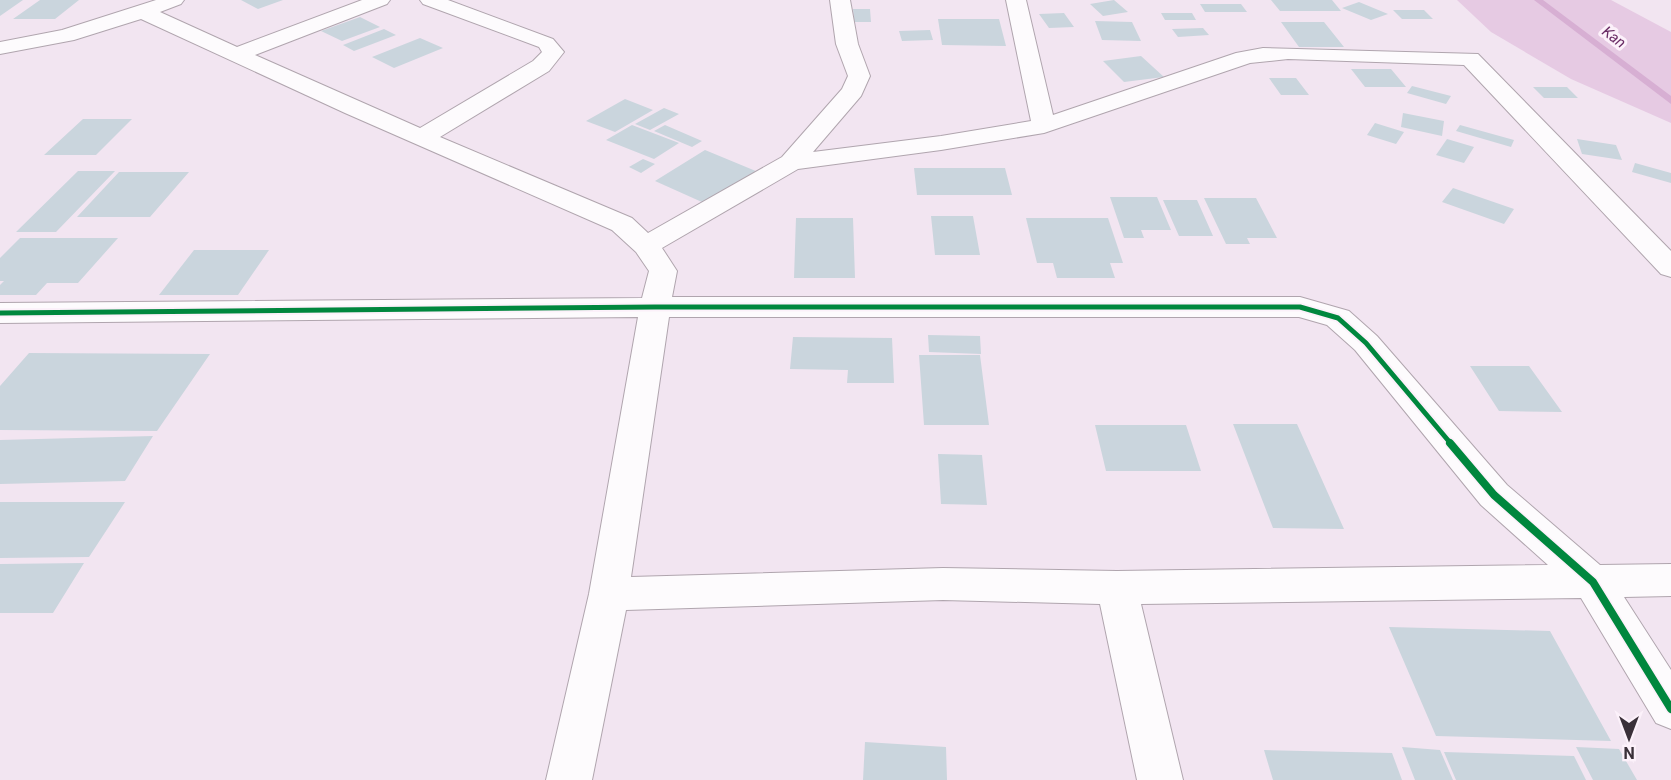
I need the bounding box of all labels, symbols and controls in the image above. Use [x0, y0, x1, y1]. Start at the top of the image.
water label: Kan [1599, 22, 1629, 52]
north arrow [1599, 708, 1659, 768]
text: N [1623, 743, 1635, 762]

